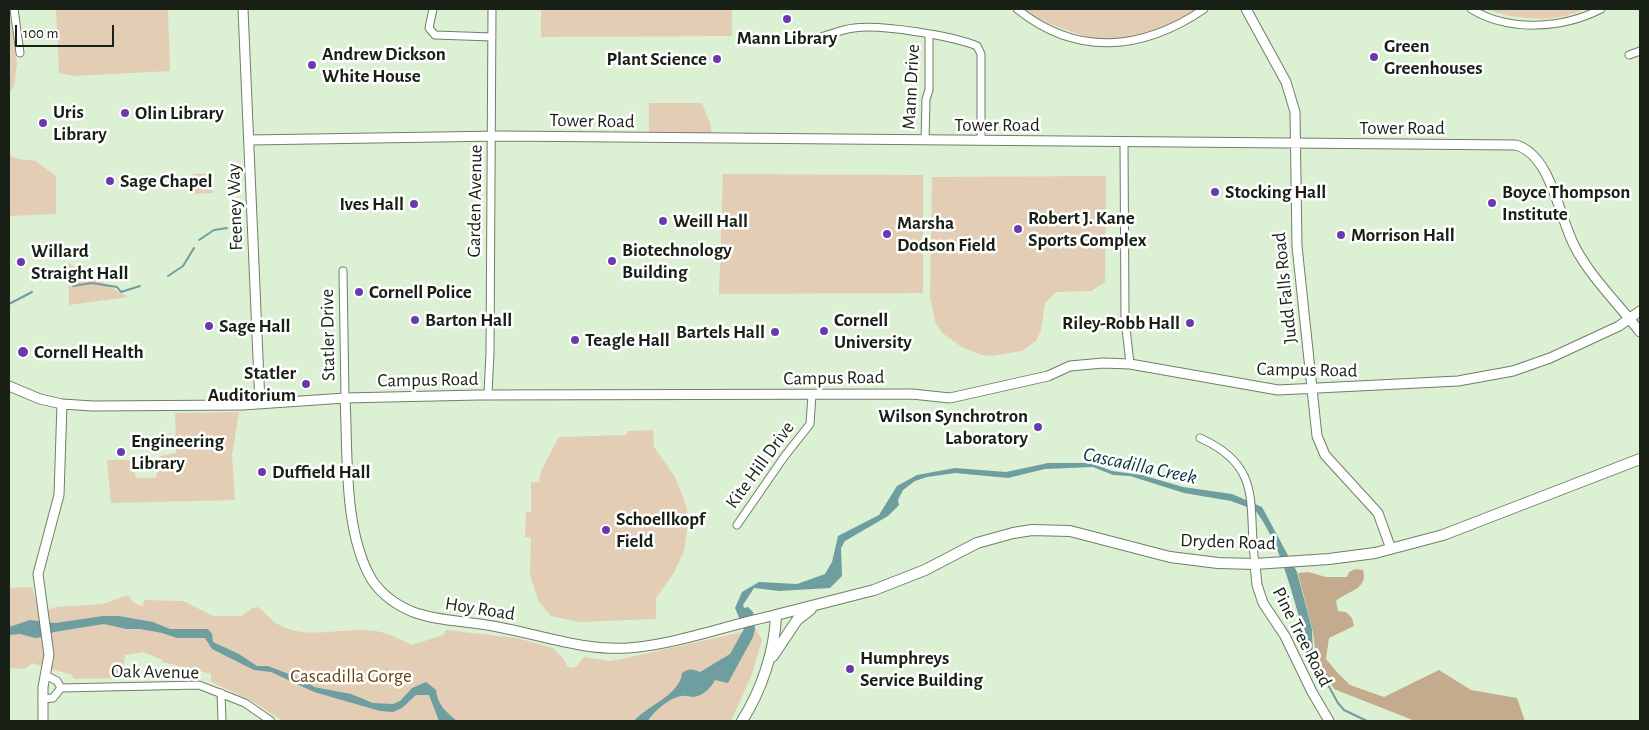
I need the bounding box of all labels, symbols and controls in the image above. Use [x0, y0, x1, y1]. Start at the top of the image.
marker: Mann Library [781, 13, 793, 25]
scale bar [18, 15, 116, 47]
text: 100 m [23, 26, 58, 41]
place label: Mann Library [737, 27, 837, 49]
place label: Green Greenhouses [1384, 35, 1483, 79]
place label: Andrew Dickson White House [322, 43, 446, 87]
street label: Mann Drive [897, 44, 925, 130]
place label: Plant Science [606, 48, 707, 70]
marker: Green Greenhouses [1368, 51, 1380, 63]
marker: Plant Science [711, 53, 723, 65]
marker: Andrew Dickson White House [306, 59, 318, 71]
place label: Uris Library [53, 101, 107, 145]
place label: Olin Library [135, 102, 224, 124]
marker: Olin Library [119, 107, 131, 119]
street label: Tower Road [549, 109, 635, 133]
street label: Tower Road [954, 114, 1040, 136]
marker: Uris Library [37, 117, 49, 129]
street label: Tower Road [1359, 117, 1445, 139]
street label: Garden Avenue [463, 144, 487, 258]
street label: Feeney Way [222, 163, 248, 251]
place label: Sage Chapel [120, 170, 212, 192]
marker: Sage Chapel [104, 175, 116, 187]
place label: Stocking Hall [1225, 181, 1326, 203]
place label: Boyce Thompson Institute [1502, 181, 1630, 225]
marker: Stocking Hall [1209, 186, 1221, 198]
place label: Ives Hall [339, 193, 404, 215]
marker: Boyce Thompson Institute [1486, 197, 1498, 209]
marker: Ives Hall [408, 198, 420, 210]
place label: Robert J. Kane Sports Complex [1028, 207, 1147, 251]
place label: Weill Hall [673, 210, 748, 232]
place label: Marsha Dodson Field [897, 212, 996, 256]
marker: Weill Hall [657, 215, 669, 227]
marker: Robert J. Kane Sports Complex [1012, 223, 1024, 235]
place label: Morrison Hall [1351, 224, 1455, 246]
marker: Marsha Dodson Field [881, 228, 893, 240]
marker: Morrison Hall [1335, 229, 1347, 241]
street label: Judd Falls Road [1268, 231, 1302, 345]
place label: Biotechnology Building [622, 239, 732, 283]
place label: Willard Straight Hall [31, 240, 128, 284]
marker: Biotechnology Building [606, 255, 618, 267]
marker: Willard Straight Hall [15, 256, 27, 268]
place label: Cornell Police [369, 281, 472, 303]
marker: Cornell Police [353, 286, 365, 298]
street label: Statler Drive [316, 289, 340, 381]
place label: Barton Hall [425, 309, 512, 331]
place label: Cornell University [834, 309, 912, 353]
place label: Riley-Robb Hall [1062, 312, 1180, 334]
marker: Barton Hall [409, 314, 421, 326]
place label: Sage Hall [219, 315, 291, 337]
marker: Riley-Robb Hall [1184, 317, 1196, 329]
marker: Sage Hall [203, 320, 215, 332]
place label: Bartels Hall [676, 321, 765, 343]
marker: Cornell University [818, 325, 830, 337]
marker: Bartels Hall [769, 326, 781, 338]
place label: Teagle Hall [585, 329, 670, 351]
marker: Teagle Hall [569, 334, 581, 346]
place label: Cornell Health [34, 341, 144, 363]
marker: Cornell Health [16, 345, 30, 359]
street label: Campus Road [1256, 358, 1358, 382]
place label: Statler Auditorium [208, 362, 296, 406]
street label: Campus Road [783, 366, 885, 390]
street label: Campus Road [377, 368, 479, 392]
marker: Statler Auditorium [300, 378, 312, 390]
place label: Wilson Synchrotron Laboratory [878, 405, 1028, 449]
street label: Kite Hill Drive [721, 417, 799, 513]
marker: Wilson Synchrotron Laboratory [1032, 421, 1044, 433]
place label: Engineering Library [131, 430, 224, 474]
water label: Cascadilla Creek [1081, 442, 1199, 490]
marker: Engineering Library [115, 446, 127, 458]
place label: Duffield Hall [272, 461, 371, 483]
marker: Duffield Hall [256, 466, 268, 478]
place label: Schoellkopf Field [616, 508, 705, 552]
marker: Schoellkopf Field [600, 524, 612, 536]
street label: Dryden Road [1180, 529, 1276, 555]
street label: Pine Tree Road [1267, 583, 1337, 691]
street label: Hoy Road [443, 592, 517, 626]
place label: Humphreys Service Building [860, 647, 983, 691]
street label: Oak Avenue [111, 660, 199, 684]
marker: Humphreys Service Building [844, 663, 856, 675]
park label: Cascadilla Gorge [290, 665, 412, 687]

